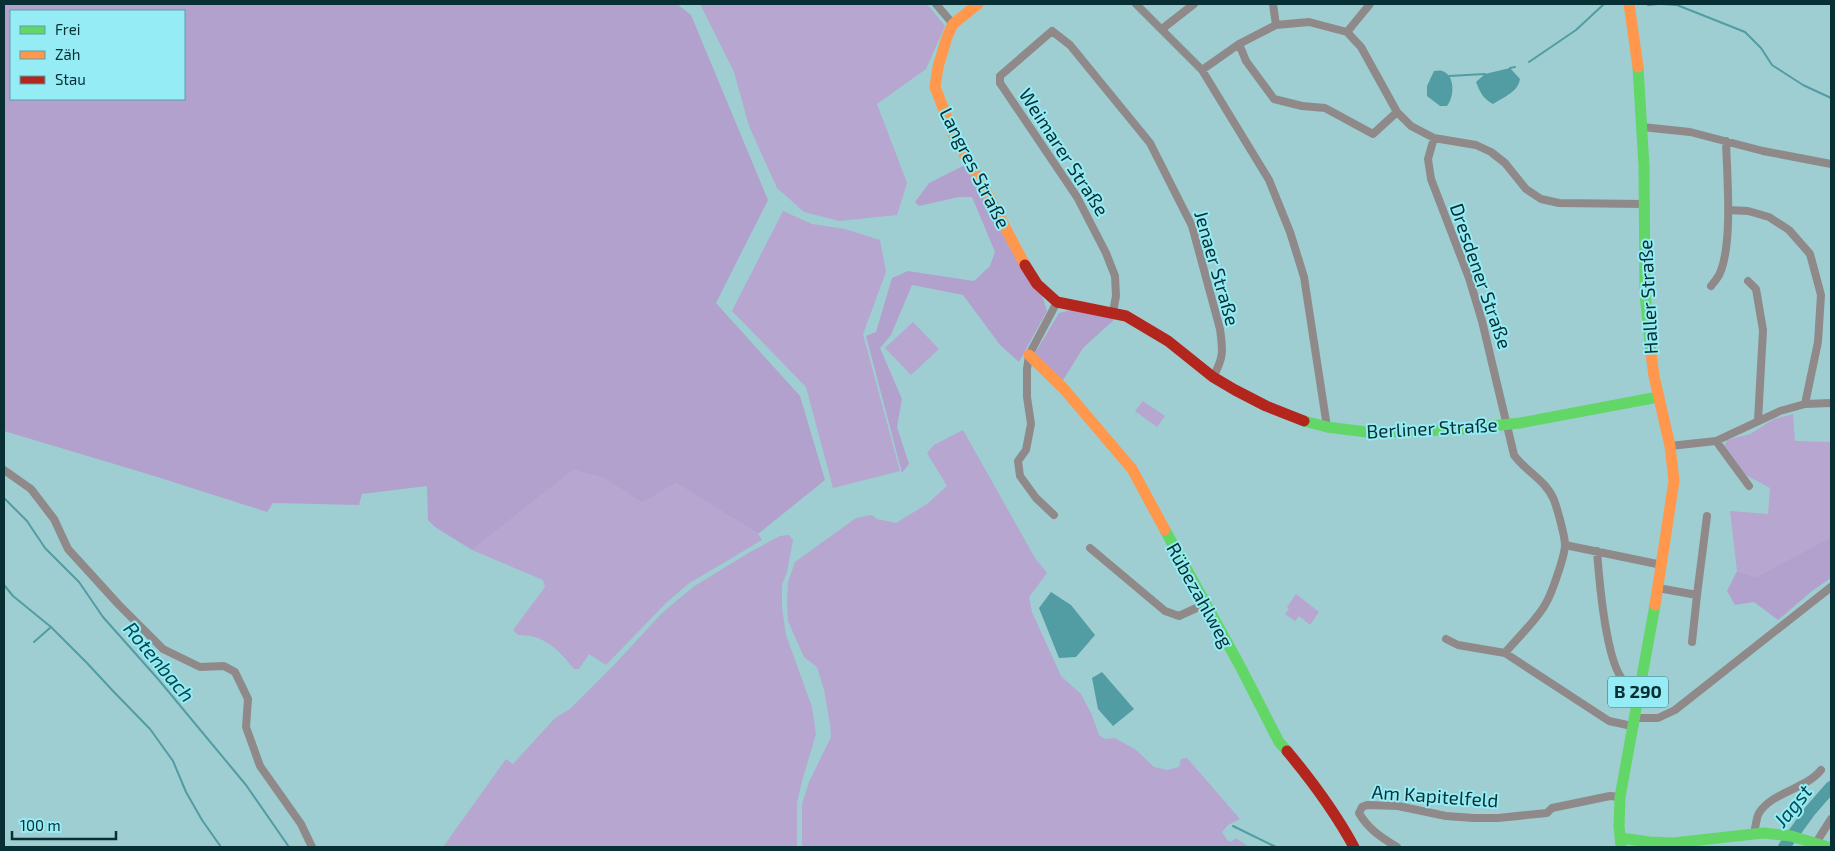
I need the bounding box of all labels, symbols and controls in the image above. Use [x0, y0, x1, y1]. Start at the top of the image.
legend [10, 10, 185, 100]
text: Frei [55, 20, 80, 38]
text: Zäh [55, 45, 80, 63]
text: Stau [55, 70, 86, 88]
street label: Weimarer Straße [1015, 84, 1114, 220]
street label: Langres Straße [935, 104, 1016, 232]
street label: Dresdener Straße [1446, 200, 1517, 352]
street label: Jenaer Straße [1190, 208, 1245, 328]
street label: Haller Straße [1633, 239, 1662, 355]
street label: Berliner Straße [1366, 413, 1498, 442]
street label: Rübezahlweg [1162, 538, 1239, 652]
water label: Rotenbach [119, 616, 200, 706]
road number: B 290 [1608, 676, 1668, 708]
water label: Jagst [1767, 779, 1817, 832]
street label: Am Kapitelfeld [1371, 780, 1499, 811]
scale bar [12, 808, 116, 840]
text: 100 m [20, 816, 61, 834]

